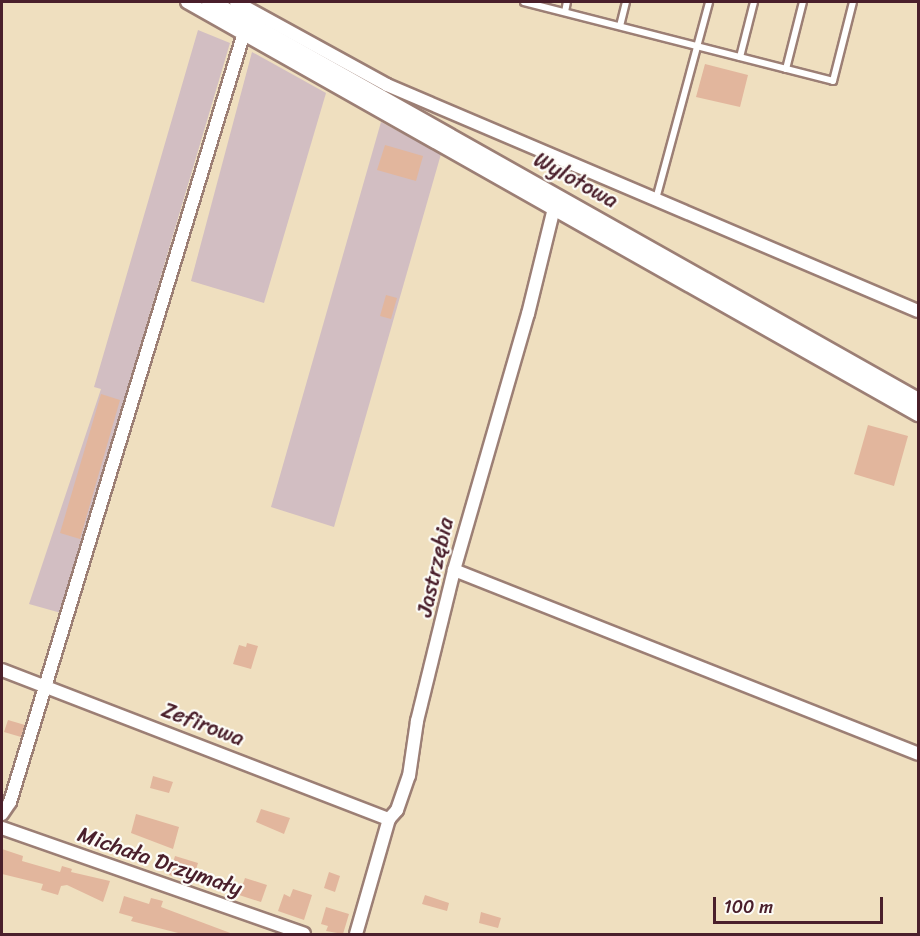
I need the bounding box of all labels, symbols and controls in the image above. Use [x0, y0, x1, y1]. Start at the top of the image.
street label: Wylotowa [529, 146, 623, 214]
street label: Jastrzębia [411, 515, 459, 619]
street label: Zefirowa [158, 696, 248, 752]
street label: Michała Drzymały [74, 821, 246, 901]
scale bar [716, 885, 886, 923]
text: 100 m [724, 891, 773, 923]

